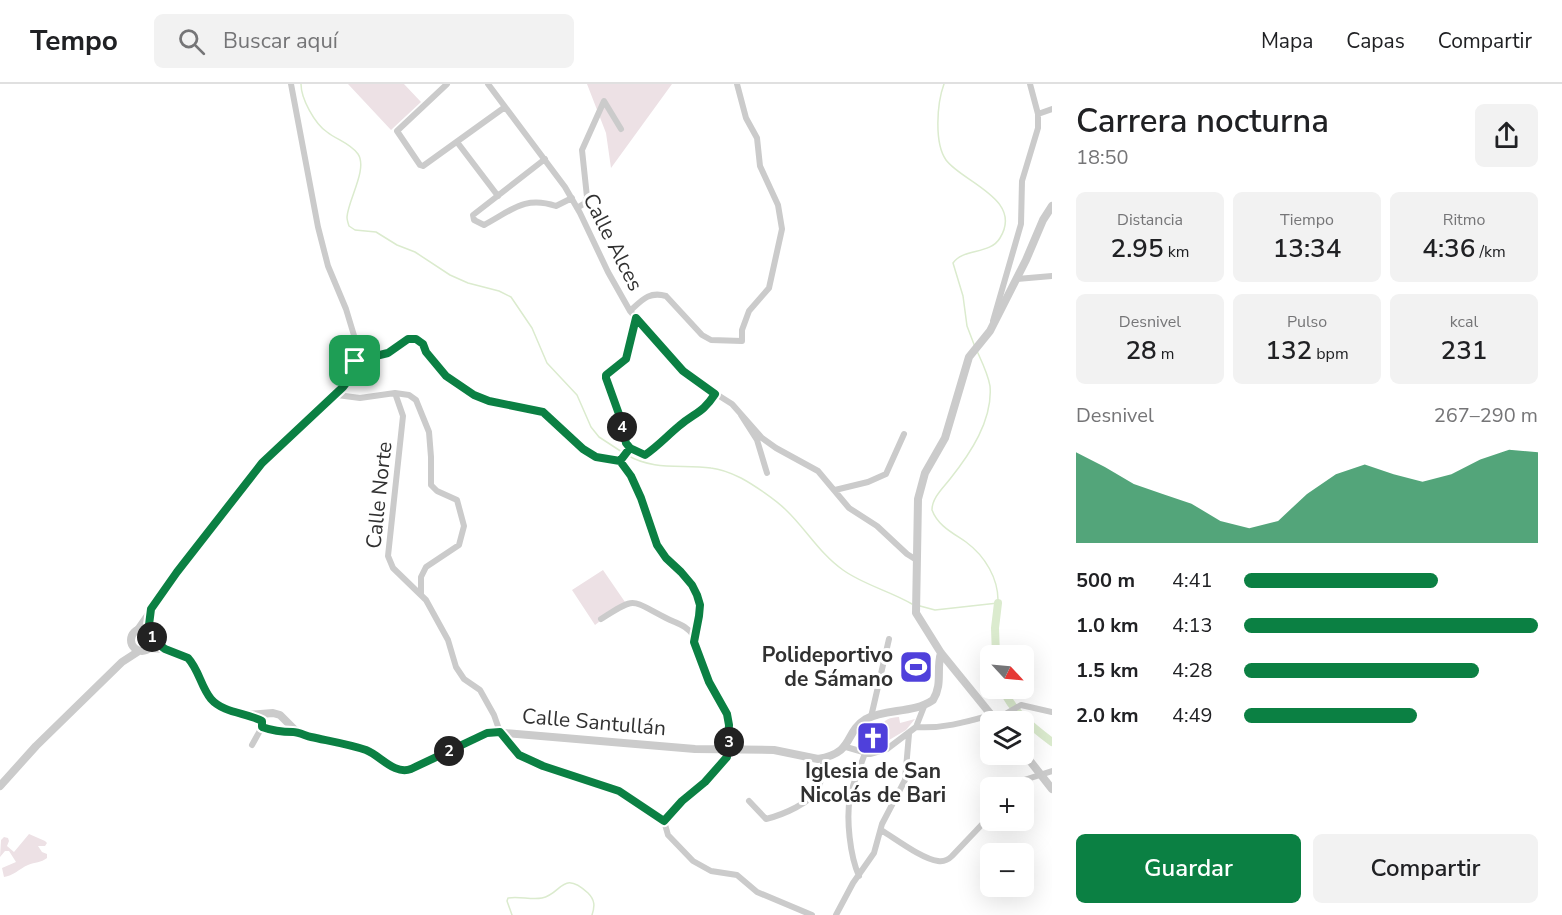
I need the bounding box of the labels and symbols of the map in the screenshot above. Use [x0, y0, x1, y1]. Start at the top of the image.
street label: Calle Alces [576, 188, 650, 296]
pin [329, 335, 380, 386]
pin: 4 [607, 412, 637, 442]
street label: Calle Norte [359, 440, 399, 550]
pin: 1 [137, 622, 167, 652]
place label: Polideportivo de Sámano [762, 641, 893, 693]
north arrow [980, 645, 1034, 699]
sports icon: Polideportivo de Sámano [898, 649, 934, 685]
street label: Calle Santullán [521, 702, 667, 742]
church icon: Iglesia de San Nicolás de Bari [855, 720, 891, 756]
pin: 3 [714, 727, 744, 757]
pin: 2 [434, 736, 464, 766]
place label: Iglesia de San Nicolás de Bari [800, 757, 946, 809]

